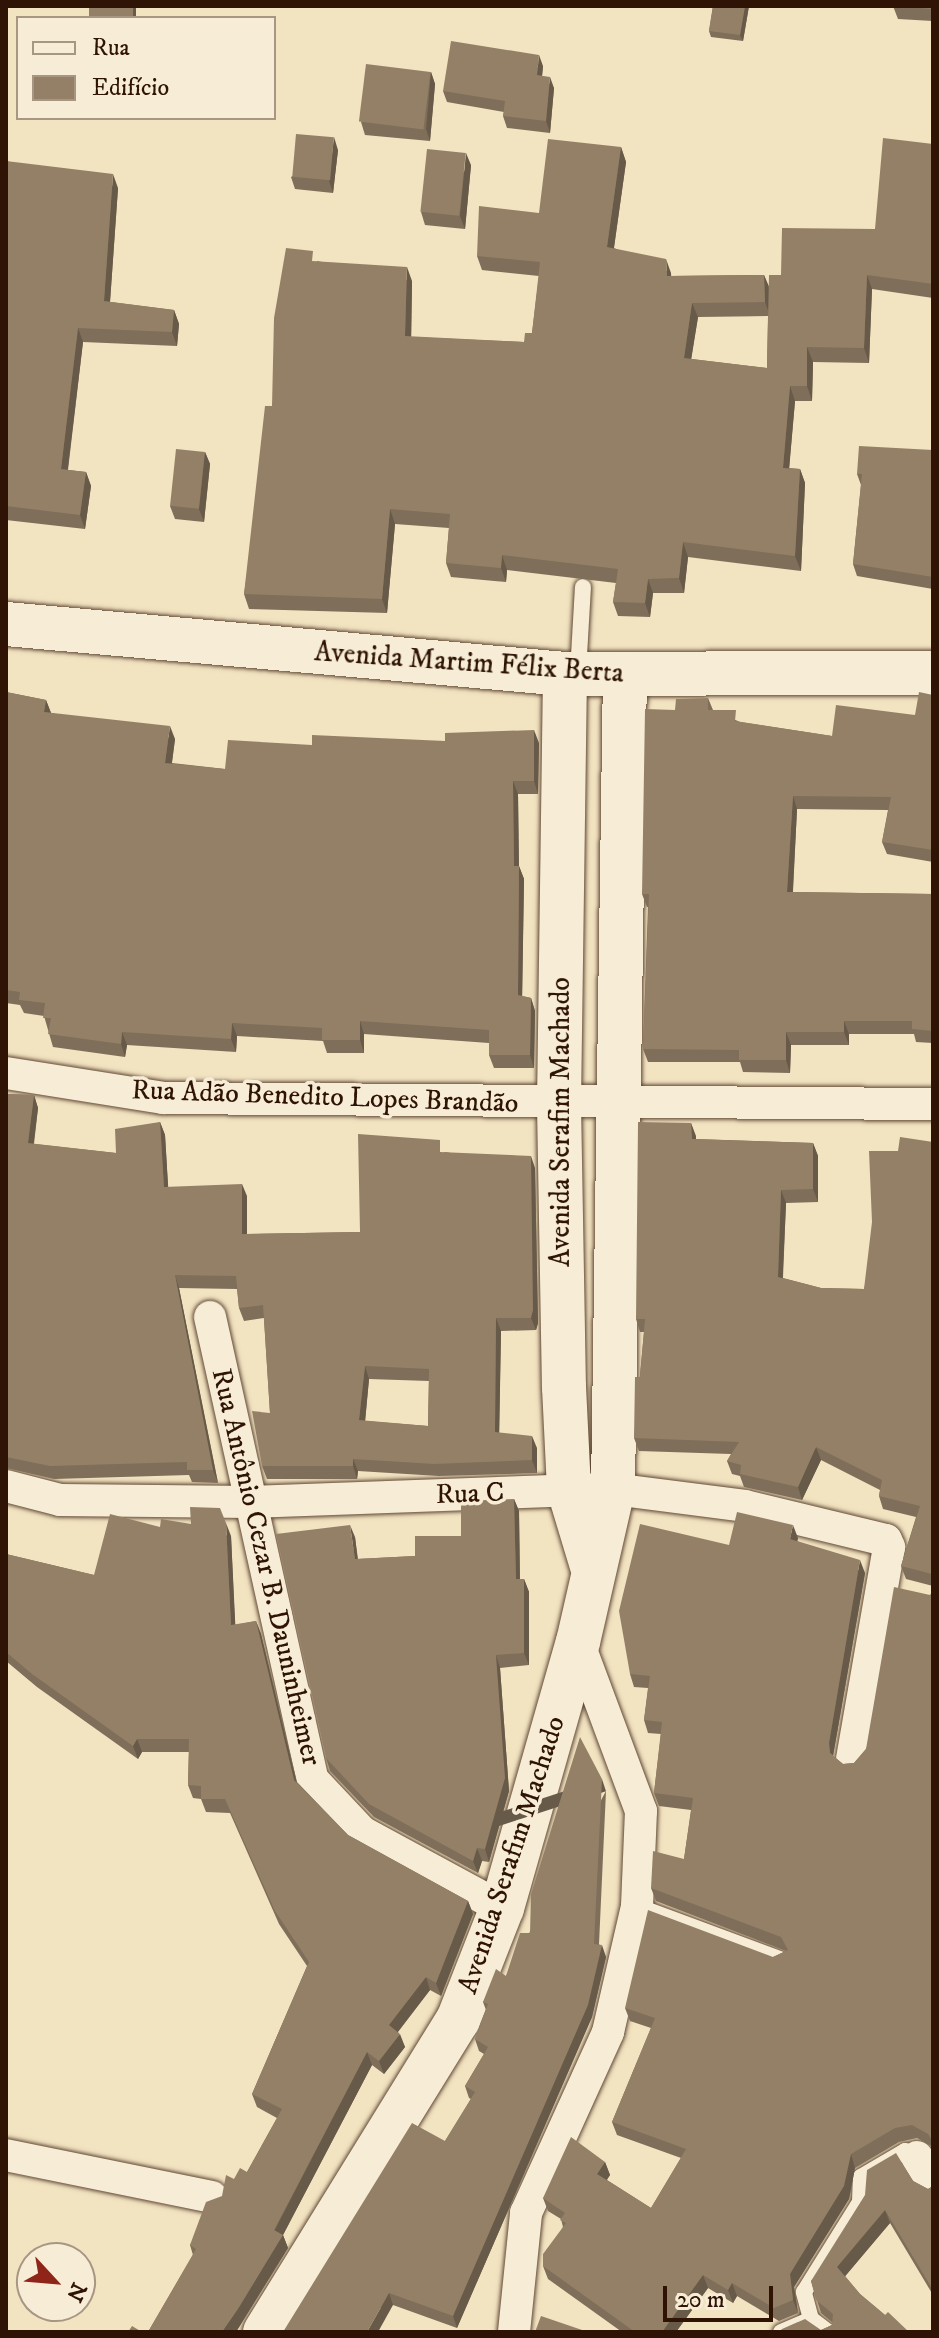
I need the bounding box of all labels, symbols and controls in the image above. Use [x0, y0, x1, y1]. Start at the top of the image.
legend [16, 16, 276, 120]
text: Rua [92, 33, 130, 63]
text: Edifício [92, 73, 169, 103]
street label: Avenida Martim Félix Berta [313, 635, 625, 691]
street label: Avenida Serafim Machado [544, 977, 578, 1267]
street label: Rua Adão Benedito Lopes Brandão [131, 1073, 519, 1121]
street label: Rua Antônio Cezar B. Dauninheimer [204, 1365, 328, 1769]
street label: Rua C [435, 1476, 505, 1512]
street label: Avenida Serafim Machado [451, 1712, 573, 1998]
north arrow [16, 2242, 96, 2322]
scale bar [667, 2270, 777, 2320]
text: N [60, 2278, 92, 2306]
text: 20 m [677, 2285, 725, 2315]

